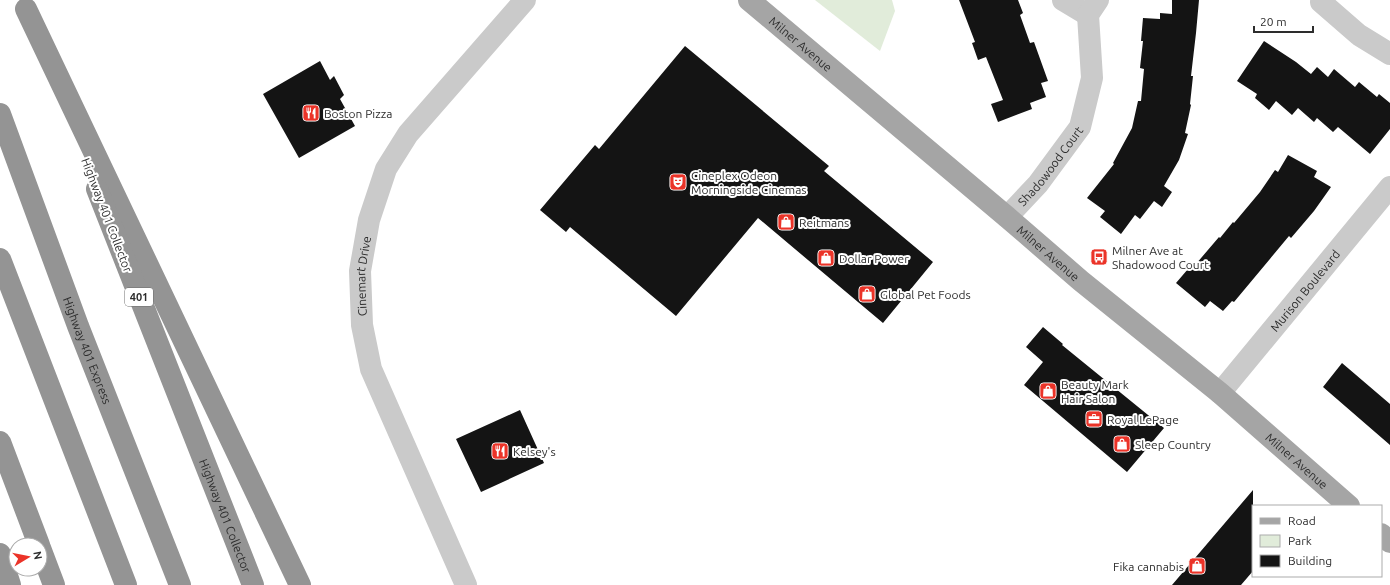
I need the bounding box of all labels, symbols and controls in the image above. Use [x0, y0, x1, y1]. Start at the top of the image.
scale bar [1254, 8, 1313, 34]
street label: Milner Avenue [767, 14, 835, 74]
text: 20 m [1260, 15, 1287, 28]
restaurant icon: Boston Pizza [301, 103, 321, 123]
place label: Boston Pizza [324, 107, 392, 120]
street label: Shadowood Court [1015, 123, 1085, 208]
street label: Highway 401 Collector [79, 156, 135, 274]
place label: Cineplex Odeon Morningside Cinemas [691, 169, 807, 196]
theatre icon: Cineplex Odeon Morningside Cinemas [668, 172, 688, 192]
shop icon: Reitmans [776, 212, 796, 232]
place label: Reitmans [799, 216, 849, 229]
street label: Milner Avenue [1015, 223, 1082, 283]
street label: Cinemart Drive [354, 235, 373, 317]
place label: Milner Ave at Shadowood Court [1112, 244, 1209, 271]
bus stop icon: Milner Ave at Shadowood Court [1089, 247, 1109, 267]
street label: Murison Boulevard [1267, 247, 1342, 334]
shop icon: Dollar Power [816, 248, 836, 268]
place label: Dollar Power [839, 252, 909, 265]
shop icon: Global Pet Foods [857, 284, 877, 304]
road number: 401 [125, 288, 153, 306]
place label: Global Pet Foods [880, 288, 971, 301]
street label: Highway 401 Express [61, 295, 114, 406]
place label: Beauty Mark Hair Salon [1061, 378, 1129, 405]
shop icon: Beauty Mark Hair Salon [1038, 381, 1058, 401]
office icon: Royal LePage [1084, 409, 1104, 429]
place label: Royal LePage [1107, 413, 1179, 426]
street label: Milner Avenue [1264, 430, 1331, 491]
shop icon: Sleep Country [1112, 434, 1132, 454]
place label: Sleep Country [1135, 438, 1211, 451]
restaurant icon: Kelsey's [490, 441, 510, 461]
place label: Kelsey's [513, 445, 556, 458]
street label: Highway 401 Collector [197, 457, 254, 575]
legend [1252, 505, 1382, 577]
text: Road [1288, 514, 1316, 527]
text: Park [1288, 534, 1312, 547]
north arrow [8, 537, 48, 577]
text: N [31, 550, 44, 560]
text: Building [1288, 554, 1332, 567]
shop icon: Fika cannabis [1187, 556, 1207, 576]
place label: Fika cannabis [1113, 560, 1184, 573]

